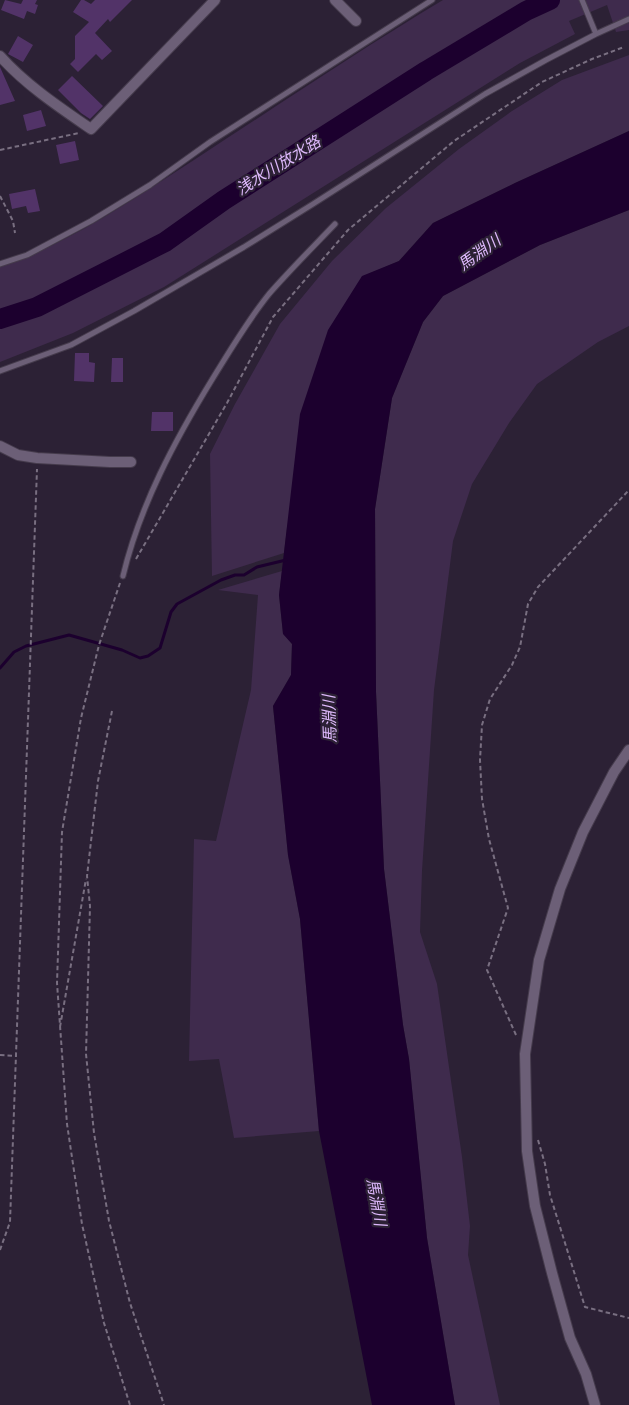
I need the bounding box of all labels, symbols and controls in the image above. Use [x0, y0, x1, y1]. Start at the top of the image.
water label: 浅水川放水路 [232, 130, 326, 199]
water label: 馬淵川 [454, 229, 506, 274]
water label: 馬淵川 [318, 693, 340, 743]
water label: 馬淵川 [363, 1177, 391, 1229]

